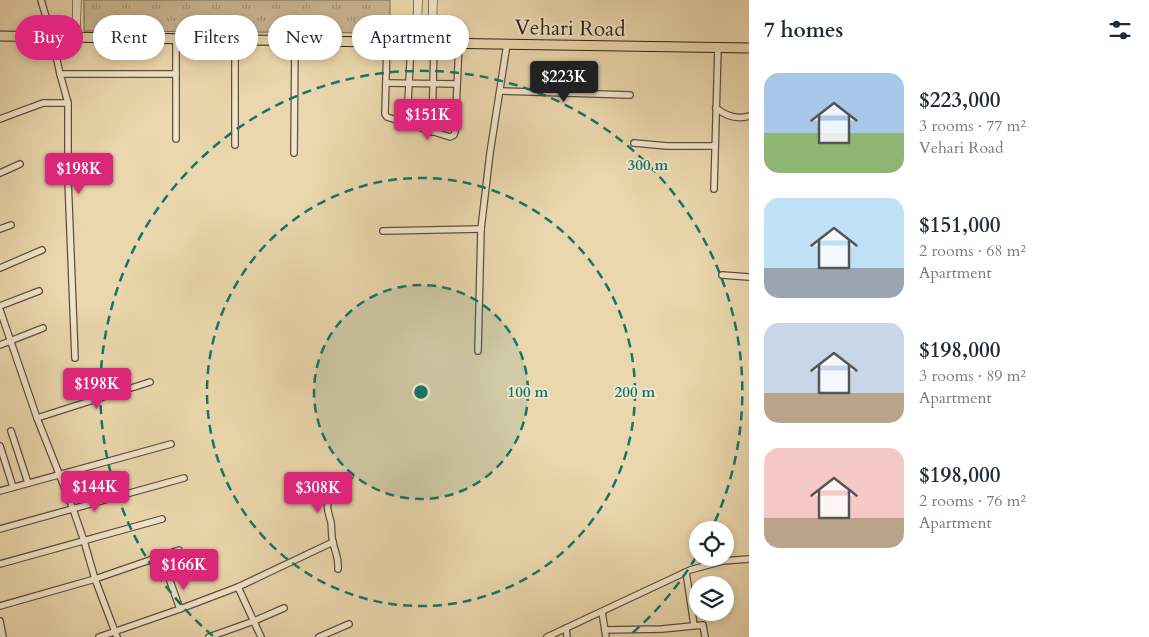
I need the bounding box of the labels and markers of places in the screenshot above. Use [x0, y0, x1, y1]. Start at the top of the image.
pin: $223K [529, 61, 599, 103]
pin: $151K [393, 98, 463, 141]
pin: $198K [44, 152, 114, 195]
pin: $198K [62, 368, 132, 410]
centre of rings [412, 383, 430, 401]
pin: $144K [60, 470, 130, 513]
pin: $308K [283, 472, 353, 514]
pin: $166K [149, 548, 219, 591]

